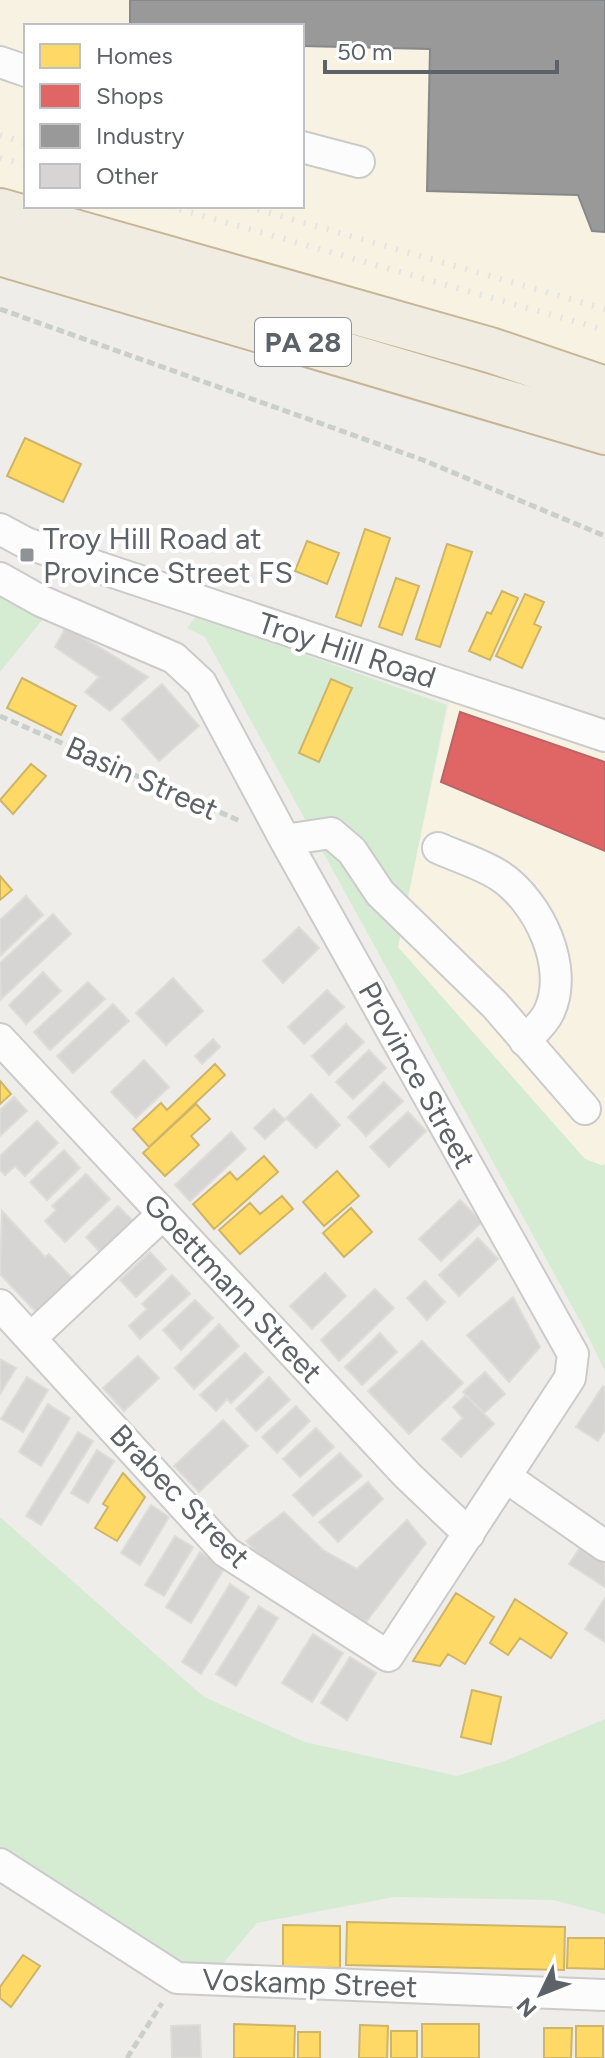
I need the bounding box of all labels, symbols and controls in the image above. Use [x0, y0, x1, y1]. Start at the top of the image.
legend [24, 24, 304, 208]
scale bar [325, 24, 557, 74]
text: 50 m [337, 37, 393, 66]
text: Homes [96, 41, 173, 70]
text: Shops [96, 81, 163, 110]
text: Industry [96, 121, 185, 150]
text: Other [96, 161, 158, 190]
road number: PA 28 [255, 318, 351, 366]
place label: Troy Hill Road at Province Street FS [43, 520, 293, 591]
marker: Troy Hill Road at Province Street FS [18, 546, 36, 564]
street label: Troy Hill Road [253, 604, 441, 696]
street label: Basin Street [60, 728, 224, 828]
street label: Province Street [350, 975, 484, 1175]
street label: Goettmann Street [136, 1186, 330, 1390]
street label: Brabec Street [102, 1416, 258, 1576]
north arrow [501, 1954, 581, 2034]
street label: Voskamp Street [202, 1961, 418, 2005]
text: N [511, 1992, 542, 2023]

